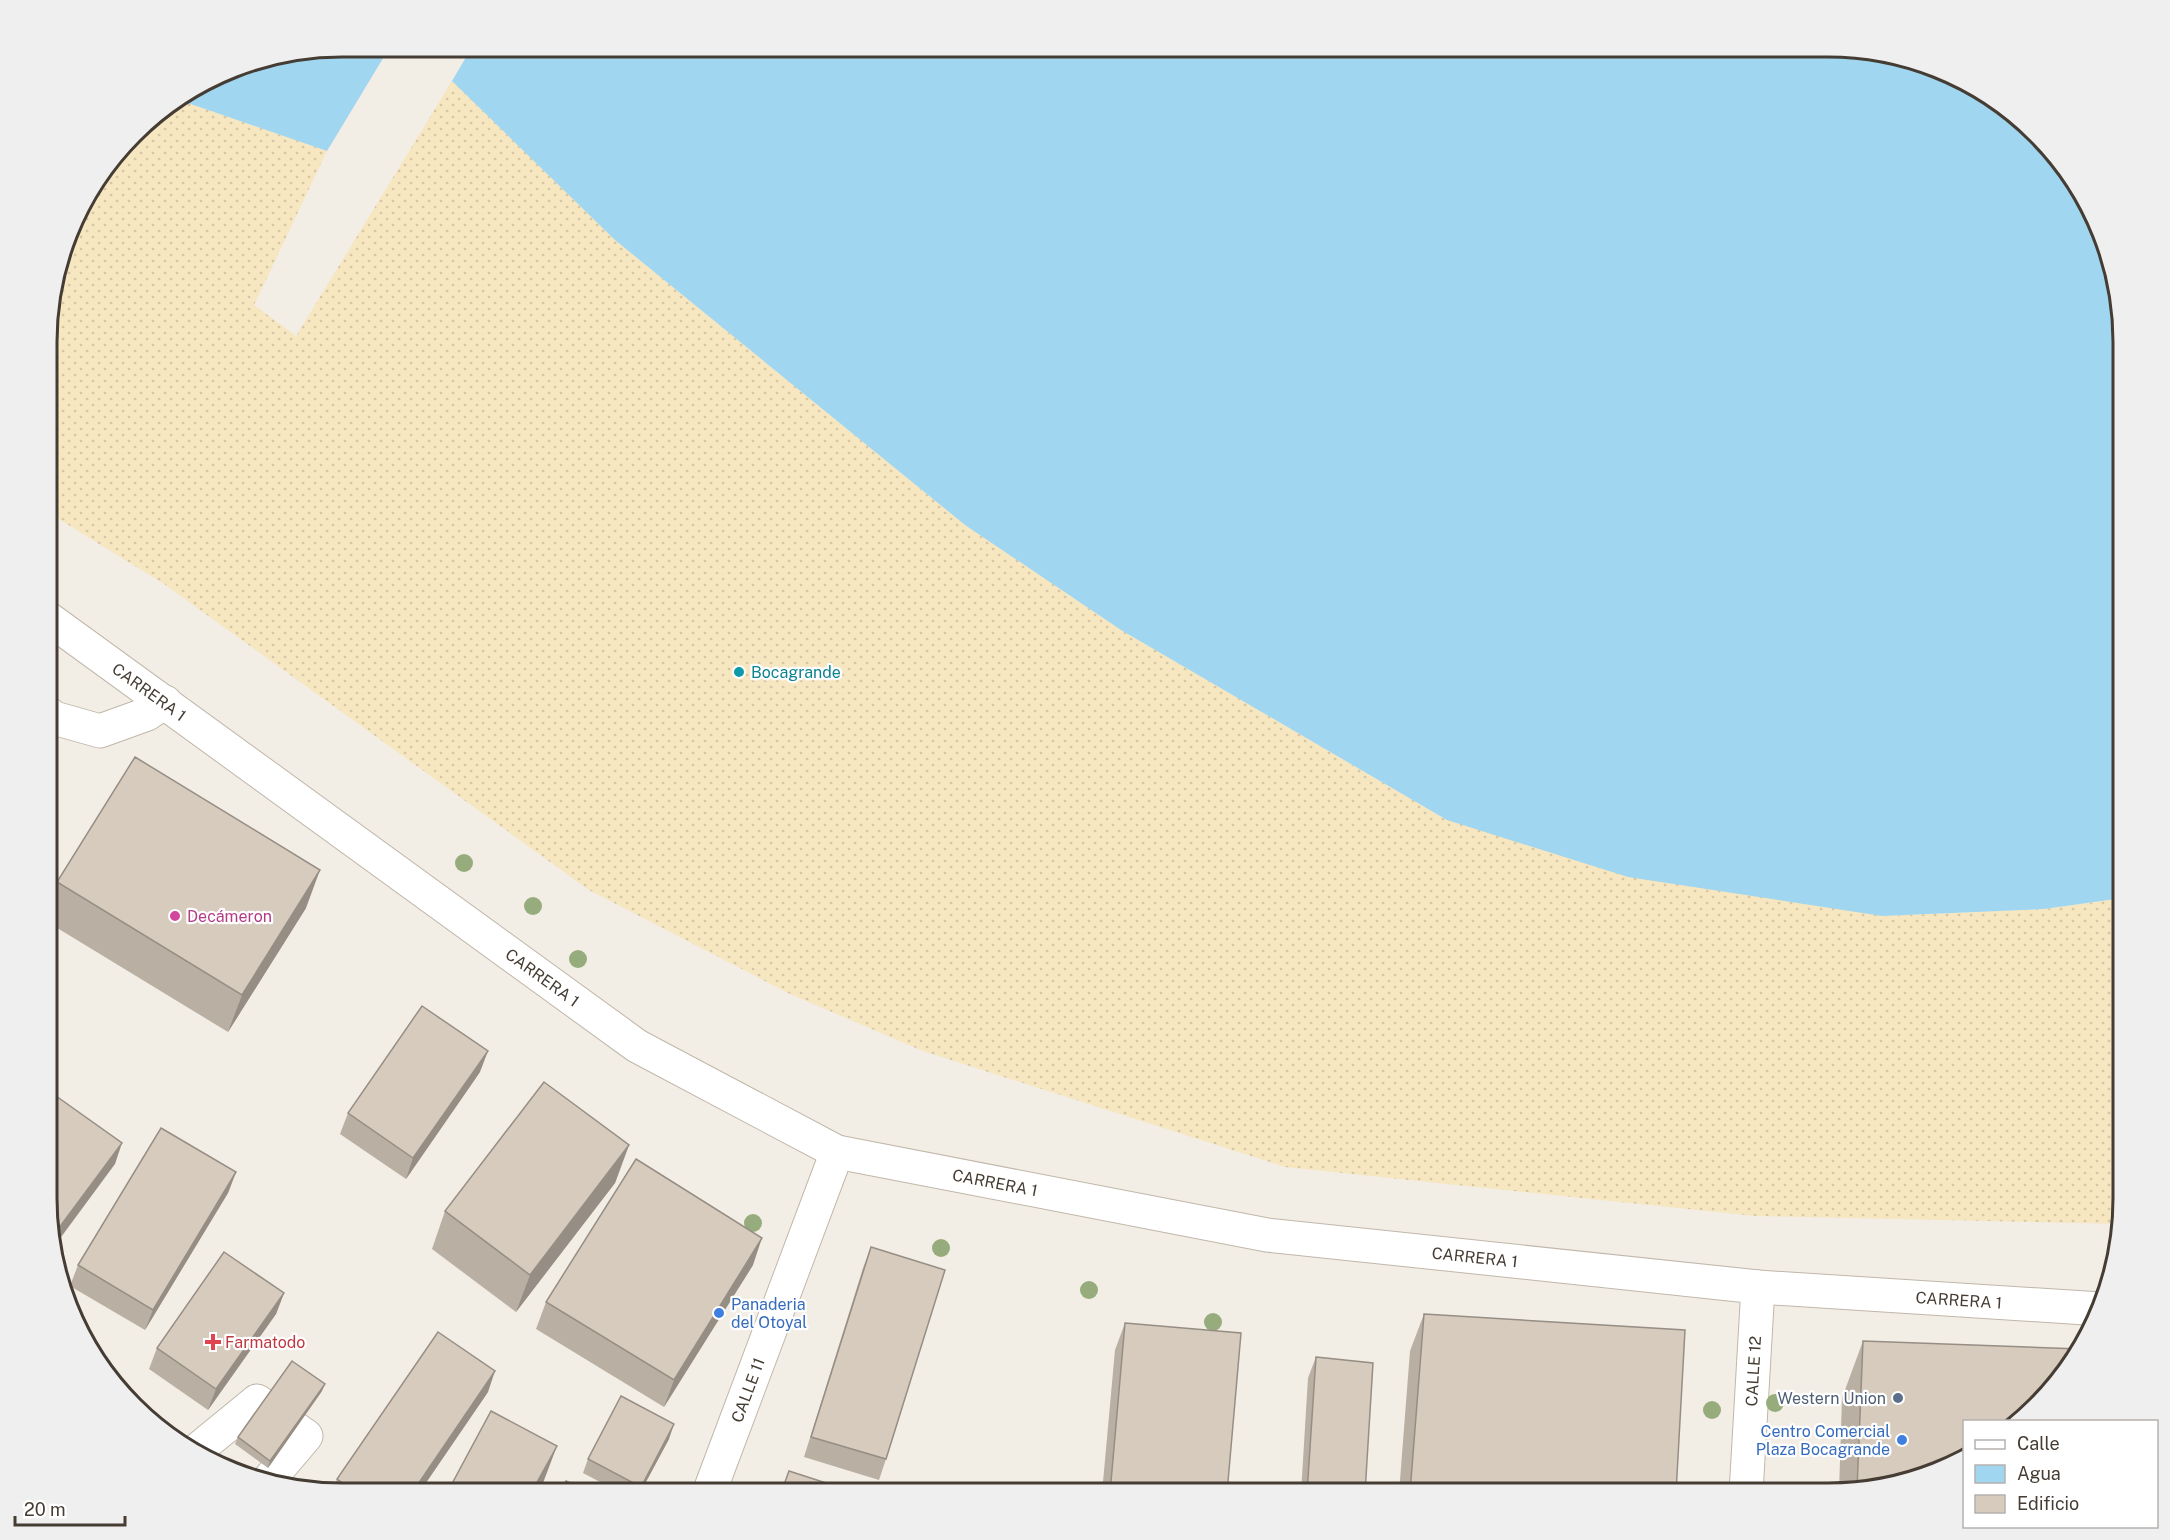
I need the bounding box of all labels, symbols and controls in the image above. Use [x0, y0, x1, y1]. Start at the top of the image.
street label: CARRERA 1 [109, 659, 190, 725]
place label: Bocagrande [751, 663, 841, 682]
marker: Bocagrande [732, 665, 746, 679]
place label: Decámeron [187, 907, 272, 926]
marker: Decámeron [168, 909, 182, 923]
street label: CARRERA 1 [502, 944, 583, 1011]
street label: CARRERA 1 [951, 1165, 1039, 1200]
street label: CARRERA 1 [1431, 1243, 1519, 1271]
street label: CARRERA 1 [1915, 1288, 2003, 1312]
place label: Panaderia del Otoyal [731, 1295, 807, 1332]
marker: Panaderia del Otoyal [712, 1306, 726, 1320]
place label: Farmatodo [225, 1333, 305, 1352]
marker: Farmatodo [206, 1335, 220, 1349]
street label: CALLE 12 [1742, 1335, 1765, 1407]
street label: CALLE 11 [727, 1355, 768, 1425]
place label: Western Union [1777, 1389, 1886, 1408]
marker: Western Union [1891, 1391, 1905, 1405]
legend [1963, 1420, 2158, 1528]
place label: Centro Comercial Plaza Bocagrande [1756, 1422, 1890, 1459]
marker: Centro Comercial Plaza Bocagrande [1895, 1433, 1909, 1447]
text: Calle [2017, 1433, 2060, 1454]
text: Agua [2017, 1463, 2061, 1484]
scale bar [15, 1489, 124, 1527]
text: Edificio [2017, 1493, 2079, 1514]
text: 20 m [24, 1499, 66, 1520]

